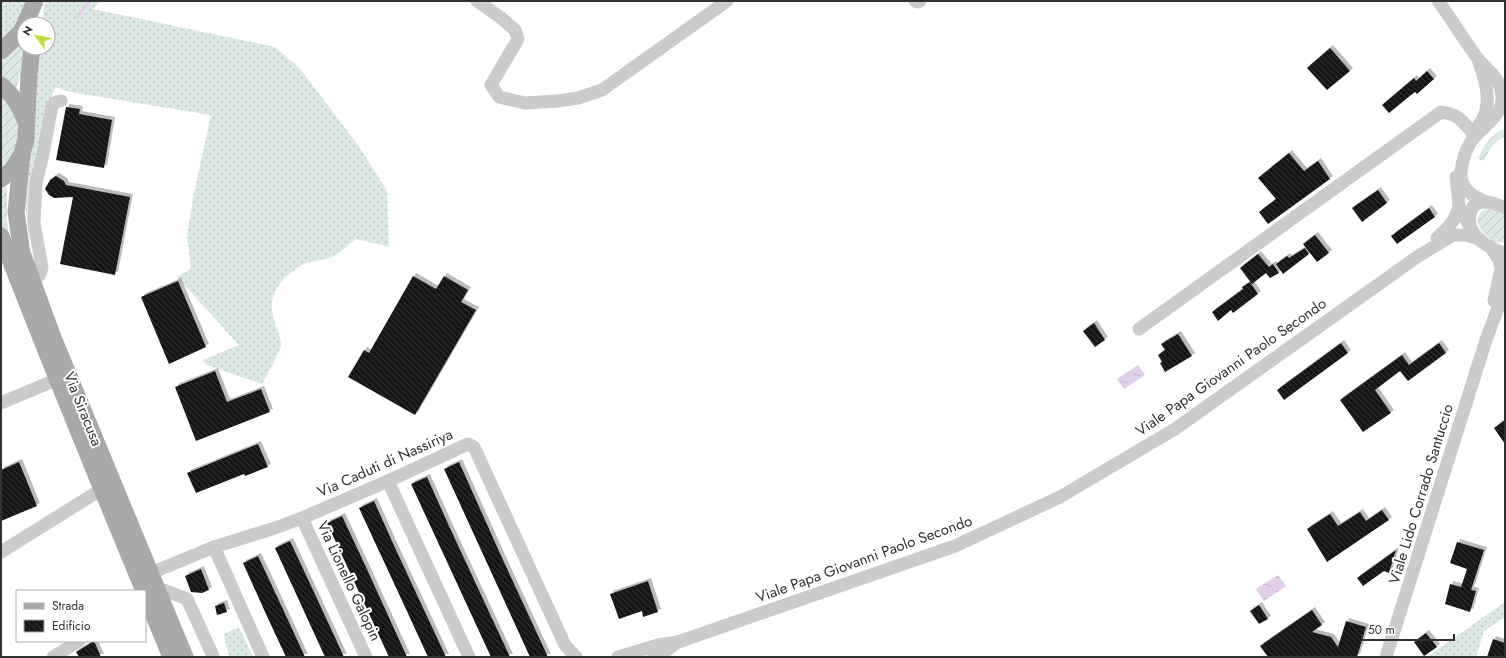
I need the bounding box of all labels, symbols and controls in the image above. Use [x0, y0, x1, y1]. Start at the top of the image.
north arrow [16, 16, 56, 56]
text: N [19, 23, 37, 39]
street label: Viale Papa Giovanni Paolo Secondo [1131, 292, 1331, 442]
street label: Via Siracusa [58, 369, 108, 449]
street label: Viale Lido Corrado Santuccio [1383, 401, 1459, 587]
street label: Via Caduti di Nassiriya [314, 423, 456, 503]
street label: Viale Papa Giovanni Paolo Secondo [753, 510, 975, 608]
street label: Via Lionello Galopin [311, 517, 387, 645]
legend [16, 590, 146, 642]
text: Strada [52, 597, 84, 615]
scale bar [1362, 616, 1454, 642]
text: Edificio [52, 617, 91, 635]
text: 50 m [1368, 621, 1395, 639]

